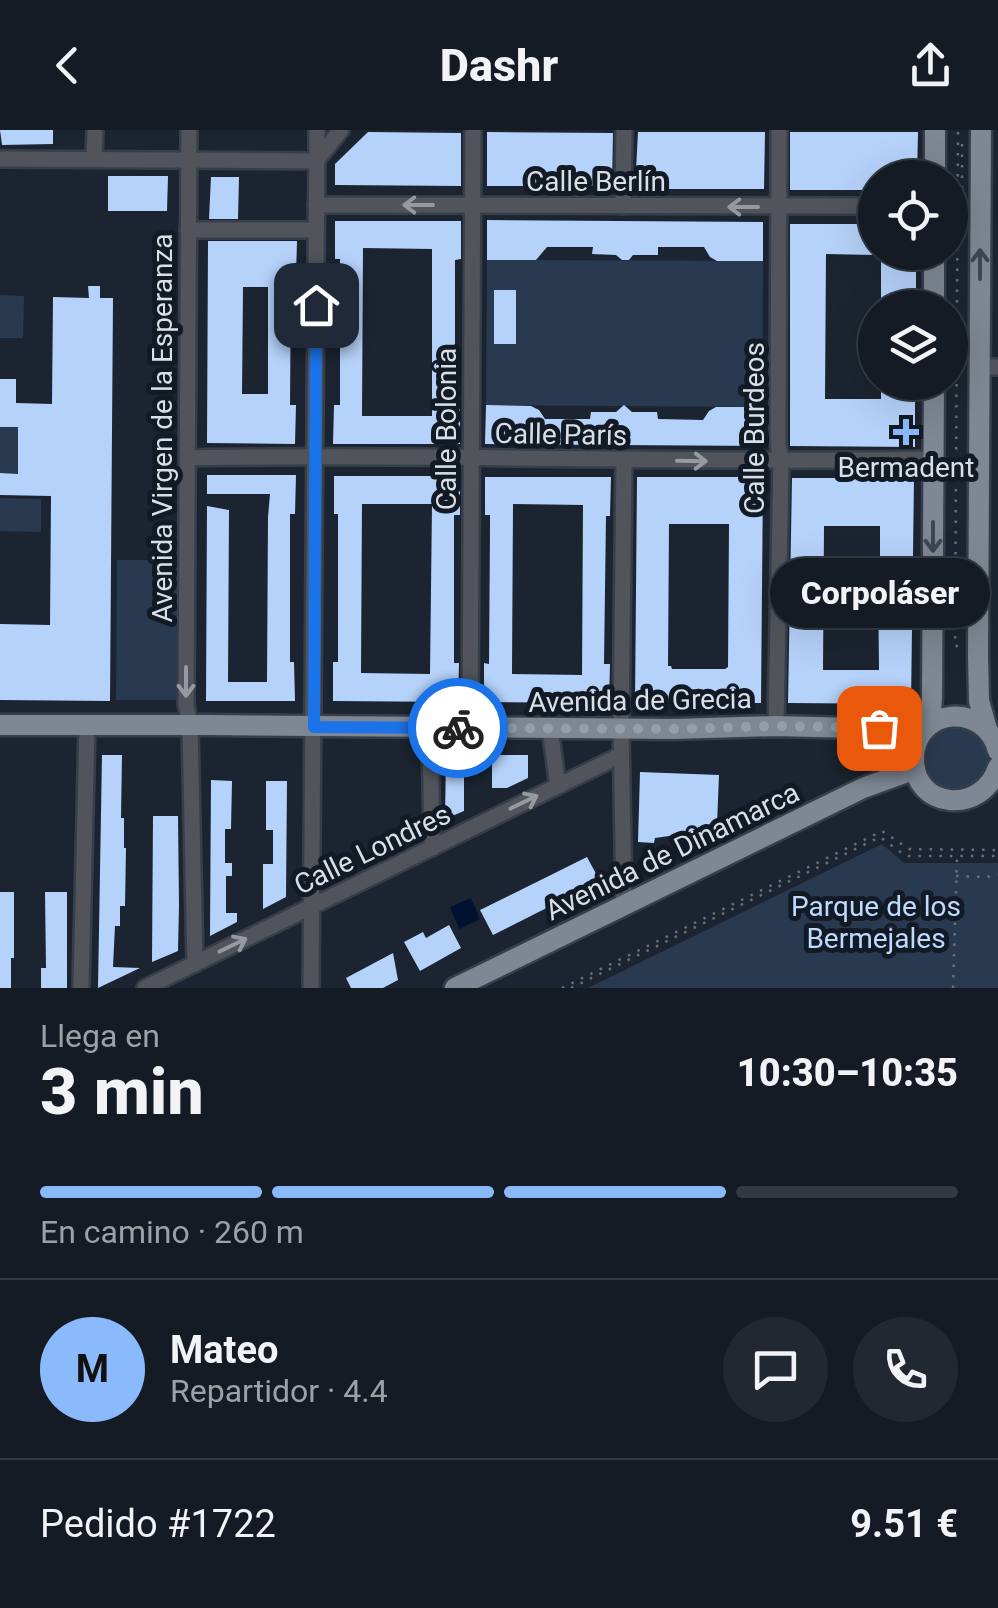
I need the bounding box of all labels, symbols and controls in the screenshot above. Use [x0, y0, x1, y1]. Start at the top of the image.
icon: back [40, 38, 95, 93]
icon: share [903, 38, 958, 93]
text: Dashr [440, 39, 558, 92]
map controls [858, 160, 968, 400]
button: locate [858, 160, 968, 270]
street label: Calle Berlín [526, 165, 666, 198]
one-way arrow [402, 196, 434, 214]
one-way arrow [727, 198, 760, 216]
street label: Avenida Virgen de la Esperanza [146, 233, 179, 623]
one-way arrow [970, 248, 990, 280]
pin [274, 263, 359, 348]
icon: home [289, 278, 344, 333]
button: layers [858, 290, 968, 400]
street label: Calle Burdeos [738, 342, 771, 514]
street label: Calle Bolonia [430, 348, 463, 510]
street label: Calle París [494, 417, 628, 452]
marker: Bermadent [893, 419, 919, 445]
place label: Bermadent [838, 451, 974, 484]
one-way arrow [676, 452, 708, 470]
one-way arrow [924, 520, 942, 552]
callout: Corpoláser [769, 558, 989, 628]
text: Corpoláser [801, 574, 959, 612]
one-way arrow [176, 666, 196, 698]
courier [408, 678, 508, 778]
street label: Avenida de Grecia [528, 682, 752, 719]
pin [837, 686, 922, 771]
icon: bike [431, 701, 486, 756]
icon: bag [852, 701, 907, 756]
street label: Avenida de Dinamarca [540, 776, 805, 927]
one-way arrow [509, 792, 539, 811]
street label: Calle Londres [289, 797, 456, 901]
park label: Parque de los Bermejales [791, 890, 961, 955]
one-way arrow [217, 935, 247, 954]
text: Llega en [40, 1017, 160, 1055]
text: 10:30–10:35 [737, 1051, 958, 1095]
text: 3 min [40, 1054, 204, 1130]
text: En camino · 260 m [40, 1213, 304, 1251]
button: chat [723, 1317, 828, 1422]
button: phone [853, 1317, 958, 1422]
text: Mateo [170, 1328, 278, 1372]
text: M [76, 1347, 109, 1391]
text: Repartidor · 4.4 [170, 1372, 388, 1410]
text: Pedido #1722 [40, 1502, 276, 1546]
text: 9.51 € [850, 1502, 958, 1546]

